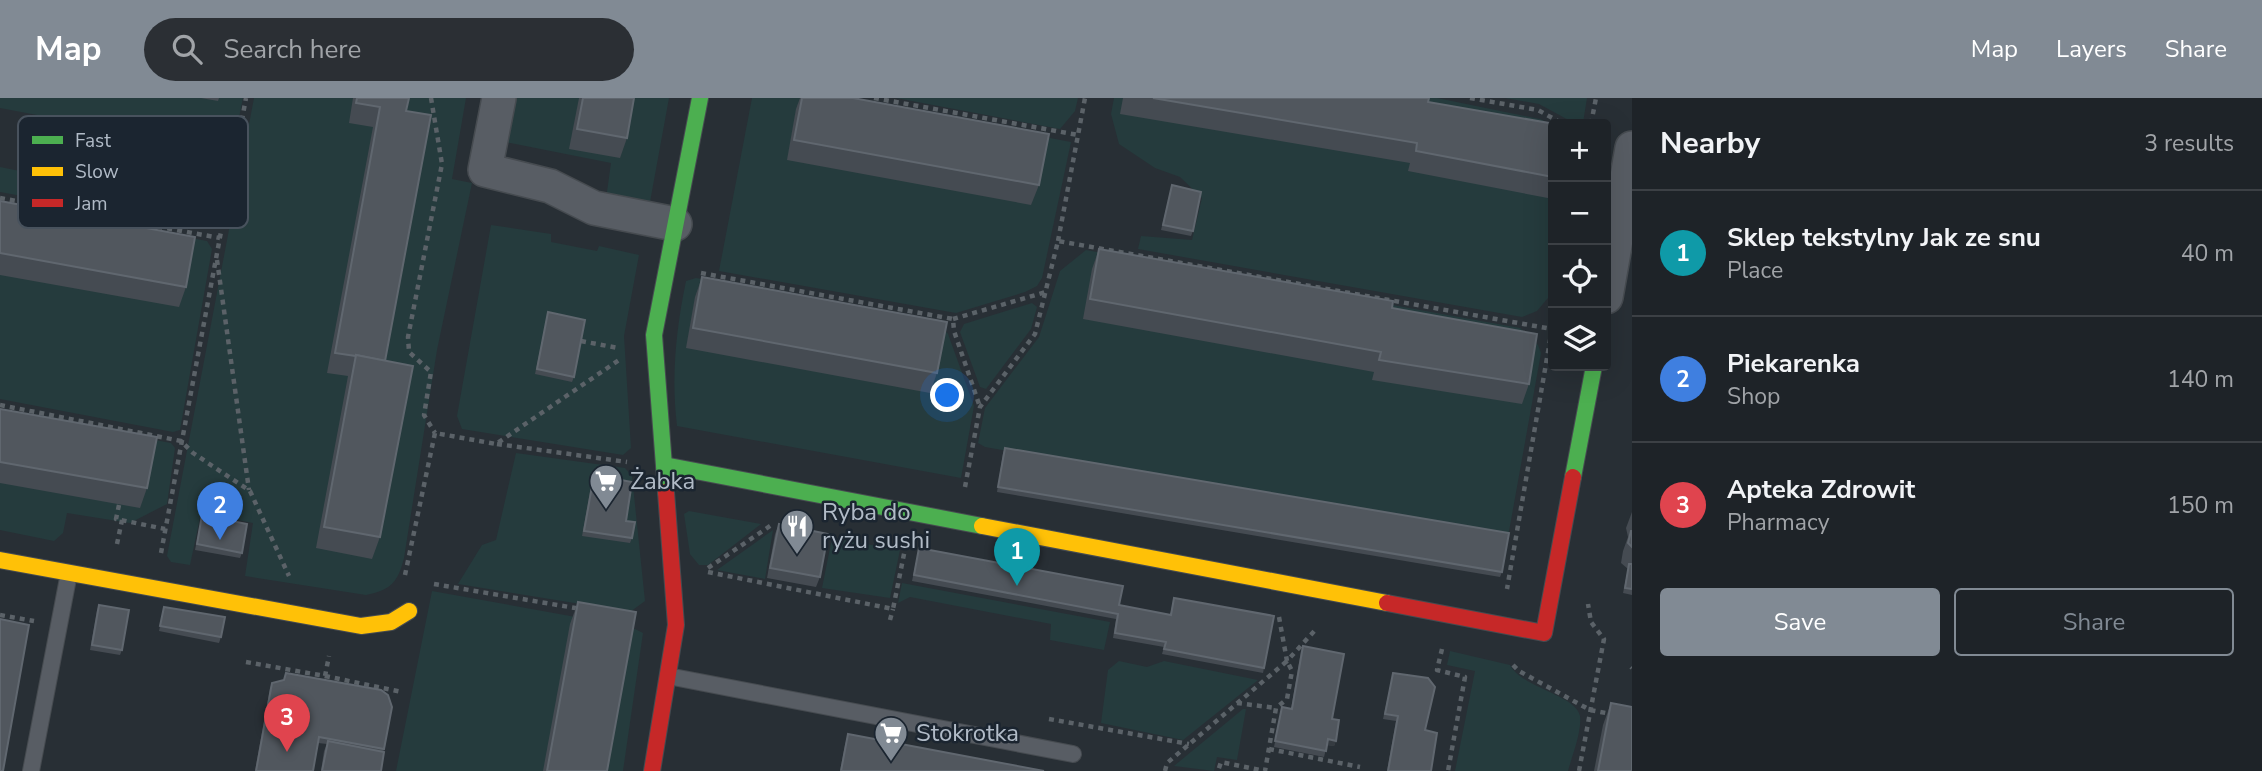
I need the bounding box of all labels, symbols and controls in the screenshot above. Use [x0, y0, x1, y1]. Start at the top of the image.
search box [144, 18, 634, 81]
text: Map [35, 27, 102, 72]
icon: search [168, 30, 206, 68]
text: Search here [224, 32, 361, 67]
text: Map [1971, 33, 2018, 65]
text: Layers [2056, 33, 2127, 65]
text: Share [2165, 33, 2227, 65]
legend [18, 116, 248, 228]
map controls [1548, 119, 1611, 371]
button: + [1548, 119, 1611, 182]
text: Nearby [1660, 123, 1760, 164]
text: Fast [75, 128, 111, 154]
text: 3 results [2144, 128, 2234, 159]
text: Slow [75, 159, 119, 185]
button: − [1548, 182, 1611, 245]
text: Jam [74, 191, 108, 217]
text: Sklep tekstylny Jak ze snu [1727, 220, 2041, 255]
text: 1 [1676, 238, 1690, 269]
text: 40 m [2181, 238, 2234, 269]
button: locate [1548, 245, 1611, 308]
text: Place [1727, 255, 1783, 286]
button: layers [1548, 308, 1611, 371]
text: Piekarenka [1727, 346, 1860, 381]
text: 2 [1676, 364, 1690, 395]
text: 140 m [2167, 364, 2234, 395]
your location [930, 378, 964, 412]
text: Shop [1727, 381, 1780, 412]
supermarket icon: Żabka [587, 462, 625, 511]
place label: Żabka [630, 465, 695, 497]
text: Apteka Zdrowit [1727, 472, 1915, 507]
pin: 2 [197, 482, 243, 540]
text: 3 [1676, 490, 1690, 521]
text: 150 m [2167, 490, 2234, 521]
place label: Ryba do ryżu sushi [822, 496, 930, 556]
restaurant icon: Ryba do ryżu sushi [778, 507, 816, 556]
text: Pharmacy [1727, 507, 1829, 538]
pin: 1 [994, 528, 1040, 586]
button: Save [1660, 588, 1940, 656]
button: Share [1954, 588, 2234, 656]
pin: 3 [264, 694, 310, 752]
supermarket icon: Stokrotka [872, 714, 910, 763]
place label: Stokrotka [916, 717, 1019, 749]

